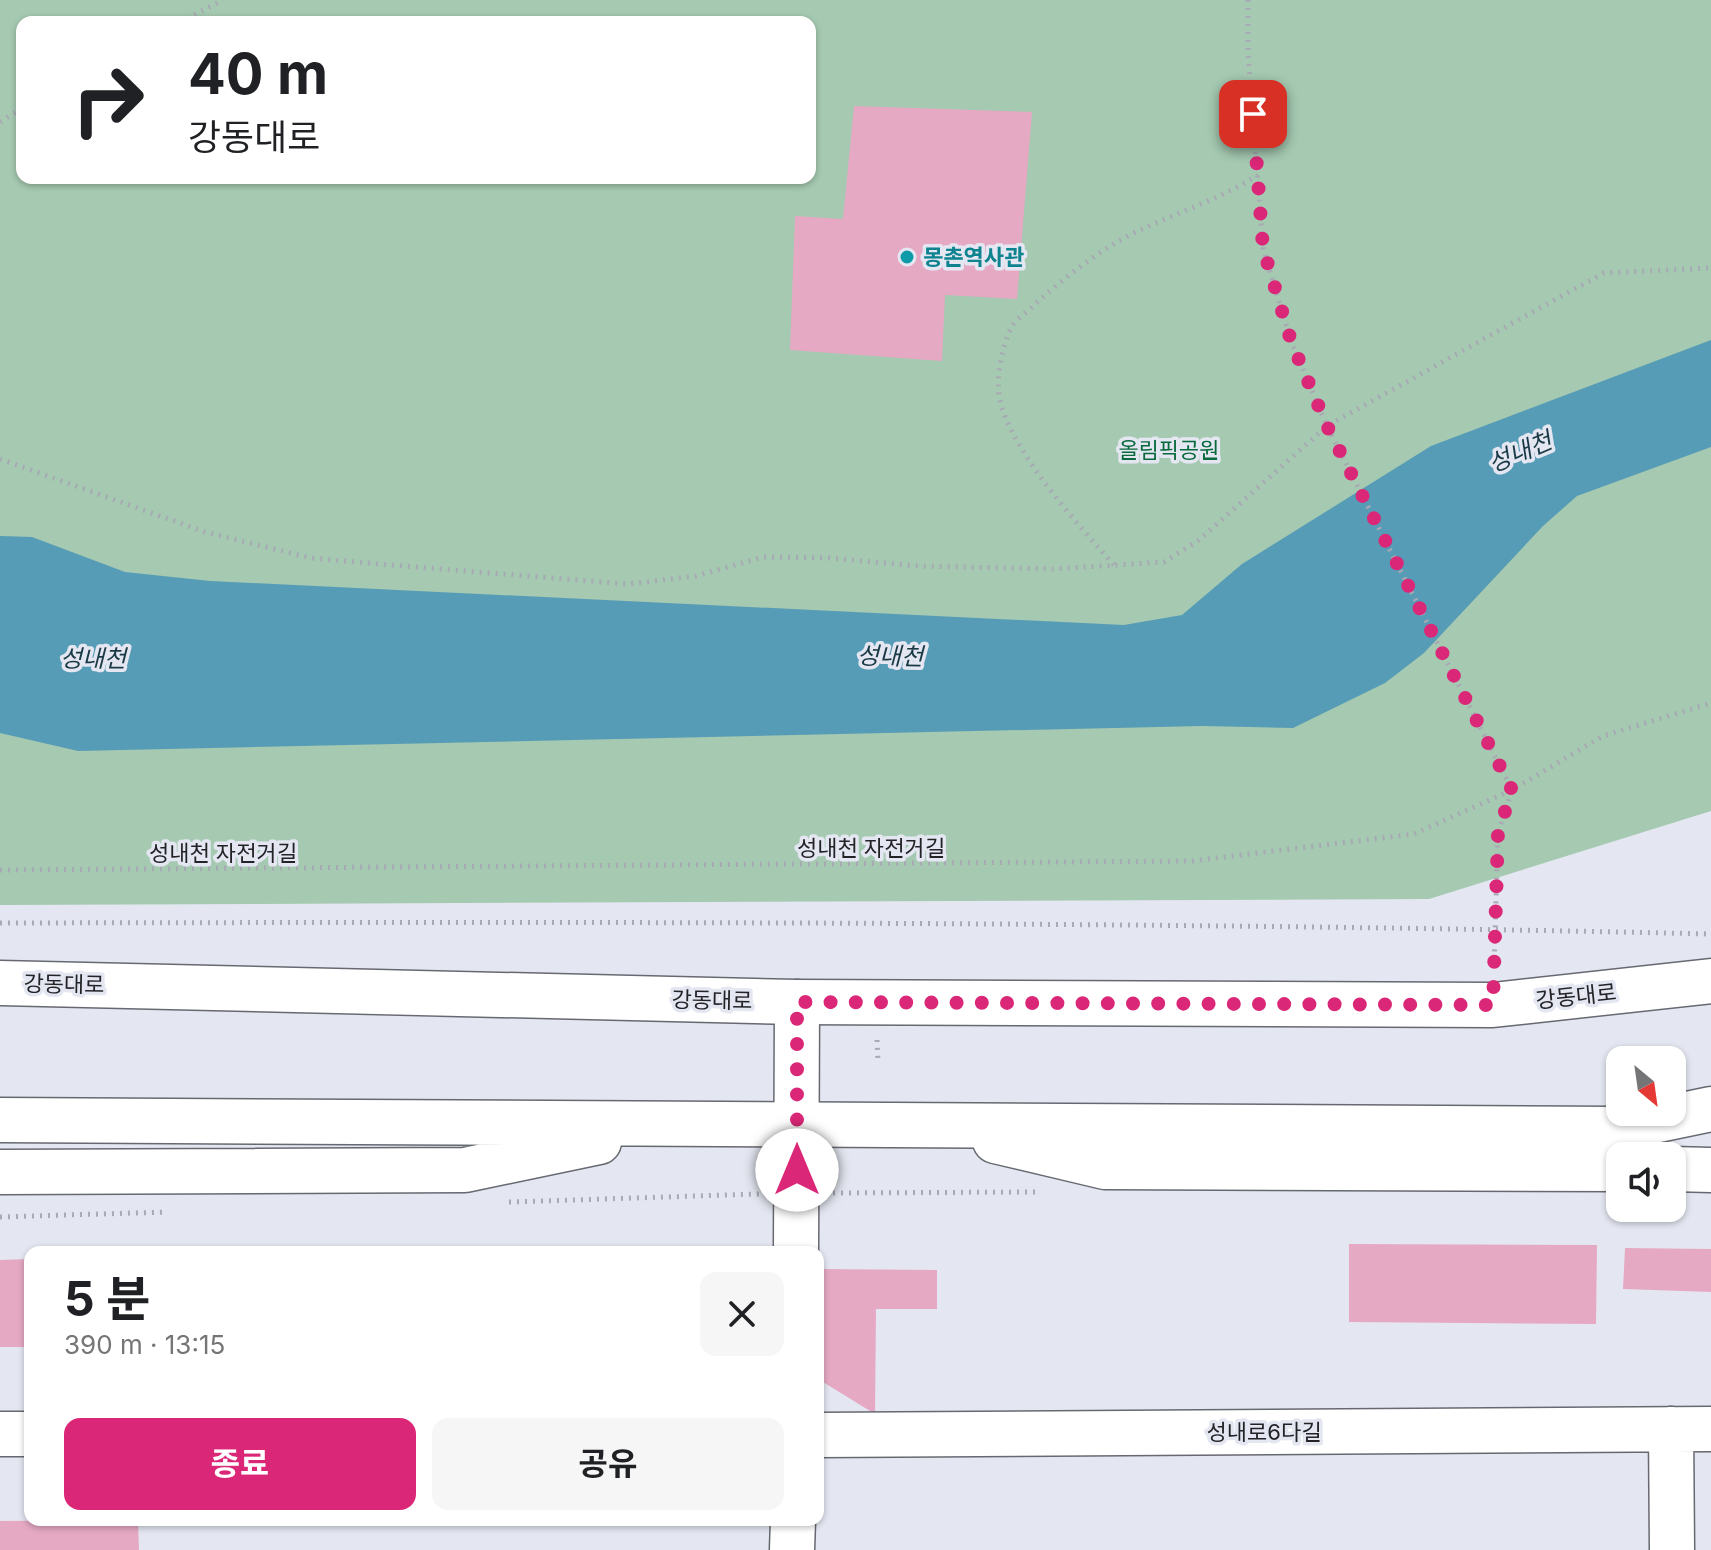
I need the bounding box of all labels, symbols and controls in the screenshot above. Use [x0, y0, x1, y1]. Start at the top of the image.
text: 40 m [188, 40, 328, 108]
icon: right [56, 48, 160, 152]
pin [1219, 80, 1287, 148]
icon: arrive [1231, 92, 1275, 136]
text: 강동대로 [188, 115, 320, 159]
place label: 몽촌역사관 [923, 244, 1024, 270]
marker: 몽촌역사관 [898, 248, 916, 266]
water label: 성내천 [1484, 425, 1559, 478]
park label: 올림픽공원 [1118, 437, 1220, 463]
water label: 성내천 [857, 641, 926, 671]
water label: 성내천 [60, 644, 129, 673]
street label: 성내천 자전거길 [797, 835, 945, 861]
street label: 성내천 자전거길 [149, 840, 297, 866]
street label: 강동대로 [23, 970, 105, 998]
street label: 강동대로 [1534, 979, 1618, 1013]
street label: 강동대로 [671, 986, 753, 1014]
north arrow [1606, 1046, 1686, 1126]
map controls [1606, 1046, 1686, 1222]
position arrow [755, 1128, 839, 1212]
button: sound [1606, 1142, 1686, 1222]
text: 5 분 [64, 1269, 150, 1328]
button: close [700, 1272, 784, 1356]
text: 390 m · 13:15 [64, 1329, 225, 1360]
button: 종료 [64, 1418, 416, 1510]
button: 공유 [432, 1418, 784, 1510]
street label: 성내로6다길 [1207, 1419, 1321, 1445]

